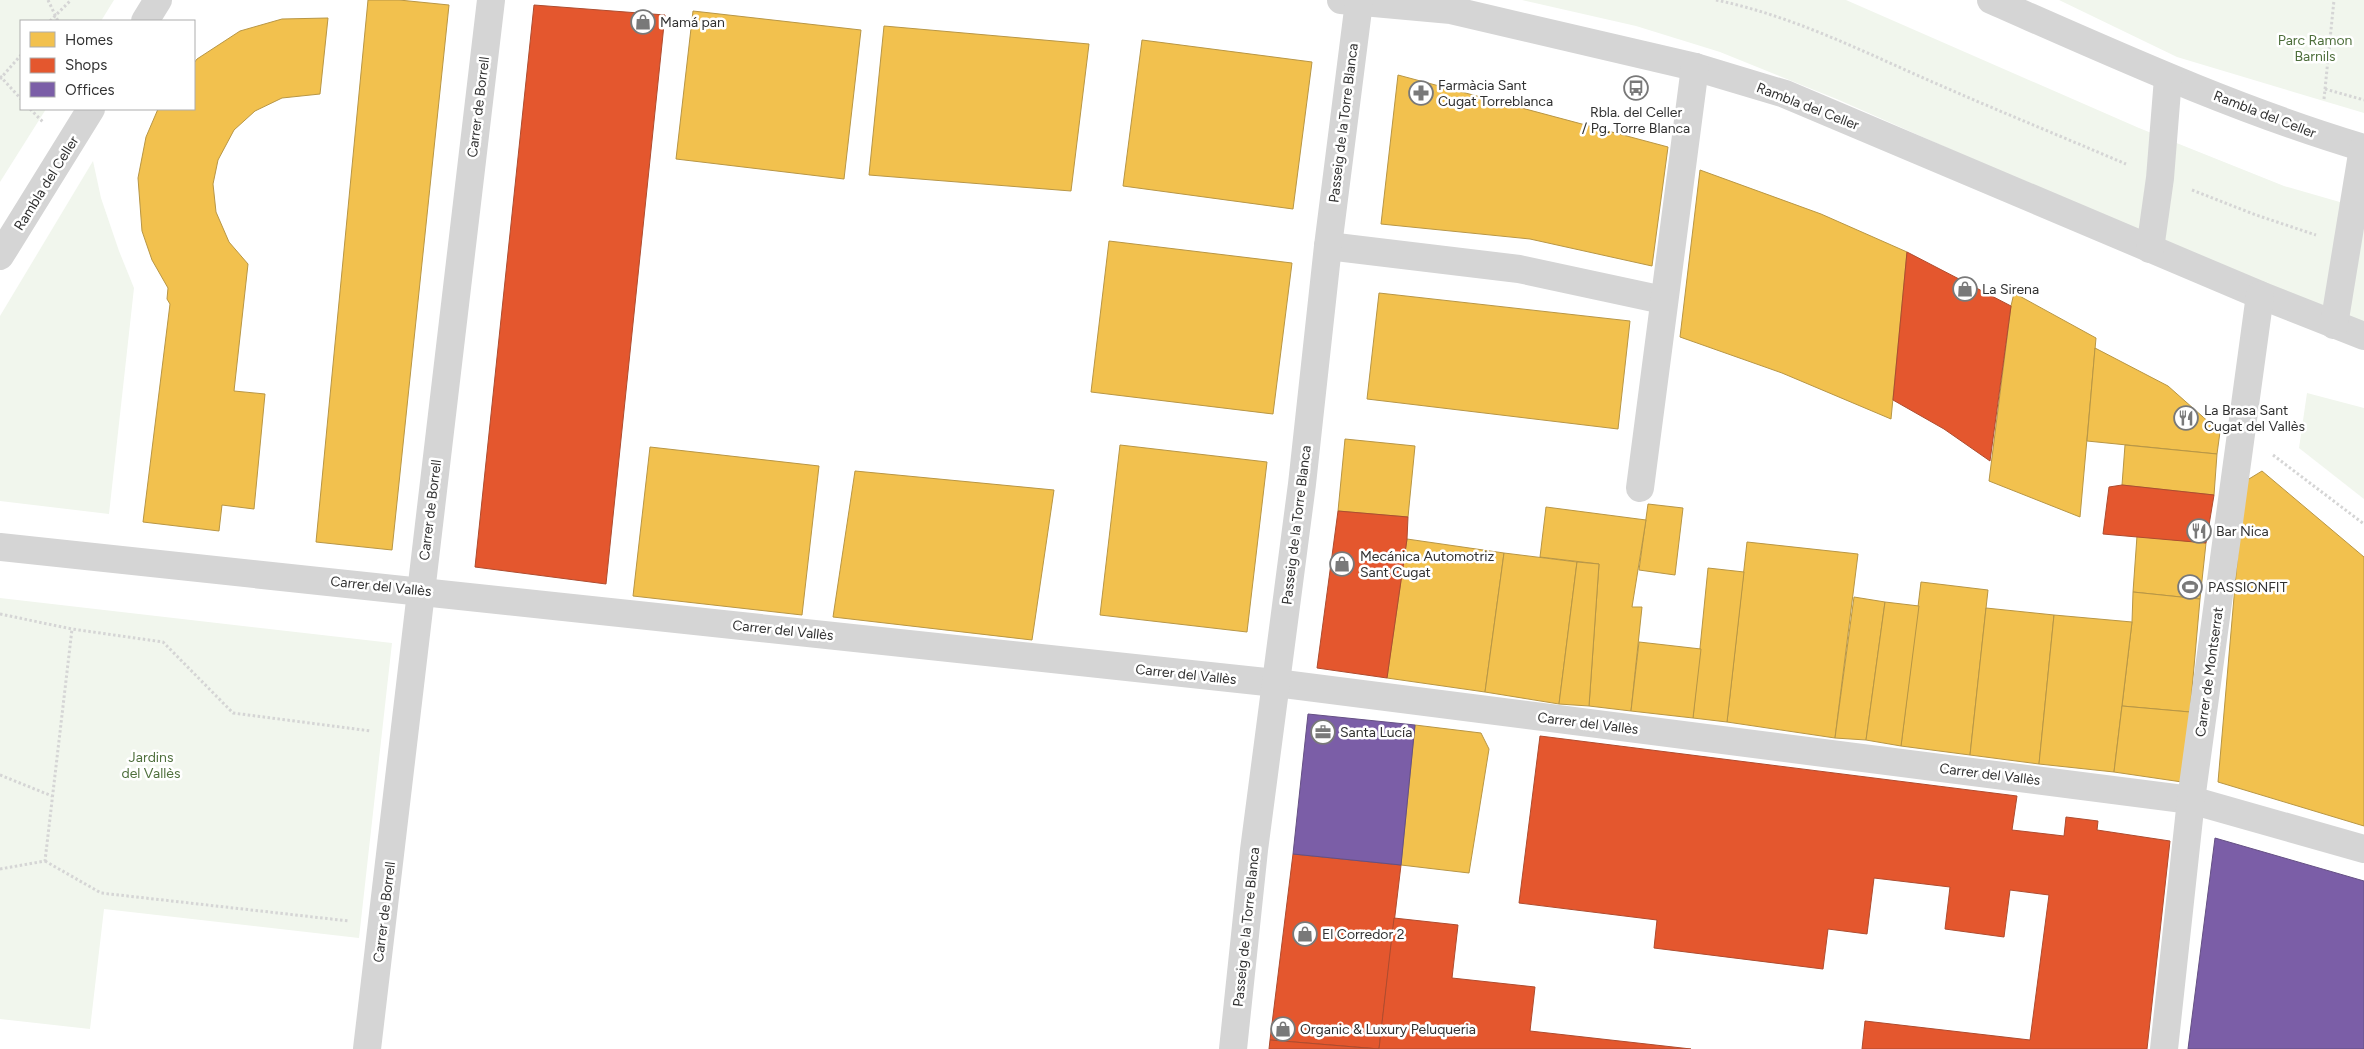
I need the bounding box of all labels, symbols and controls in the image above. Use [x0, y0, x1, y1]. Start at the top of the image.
shop icon: Mamá pan [630, 9, 656, 35]
place label: Mamá pan [660, 14, 725, 31]
legend [20, 20, 195, 110]
text: Homes [65, 31, 113, 49]
park label: Parc Ramon Barnils [2278, 32, 2352, 65]
street label: Passeig de la Torre Blanca [1325, 42, 1362, 204]
text: Shops [65, 56, 107, 74]
street label: Carrer de Borrell [464, 56, 493, 159]
bus stop icon: Rbla. del Celler / Pg. Torre Blanca [1623, 75, 1649, 101]
place label: Farmàcia Sant Cugat Torreblanca [1438, 77, 1553, 110]
street label: Rambla del Celler [1754, 79, 1862, 134]
pharmacy icon: Farmàcia Sant Cugat Torreblanca [1408, 80, 1434, 106]
text: Offices [65, 81, 115, 99]
street label: Rambla del Celler [2211, 87, 2319, 142]
place label: Rbla. del Celler / Pg. Torre Blanca [1582, 104, 1690, 137]
street label: Rambla del Celler [11, 133, 82, 234]
shop icon: La Sirena [1952, 276, 1978, 302]
place label: La Sirena [1982, 281, 2039, 298]
place label: La Brasa Sant Cugat del Vallès [2204, 402, 2305, 435]
restaurant icon: La Brasa Sant Cugat del Vallès [2173, 405, 2199, 431]
street label: Passeig de la Torre Blanca [1278, 444, 1315, 606]
street label: Carrer de Borrell [416, 459, 445, 562]
restaurant icon: Bar Nica [2186, 518, 2212, 544]
place label: Bar Nica [2216, 523, 2269, 540]
place label: Mecánica Automotriz Sant Cugat [1360, 548, 1494, 581]
shop icon: Mecánica Automotriz Sant Cugat [1329, 551, 1355, 577]
street label: Carrer del Vallès [330, 573, 432, 600]
sports icon: PASSIONFIT [2177, 574, 2203, 600]
place label: PASSIONFIT [2208, 579, 2288, 596]
street label: Carrer de Montserrat [2192, 606, 2227, 738]
street label: Carrer del Vallès [732, 617, 834, 644]
street label: Carrer del Vallès [1135, 661, 1237, 688]
street label: Carrer del Vallès [1537, 709, 1639, 738]
office icon: Santa Lucía [1310, 719, 1336, 745]
place label: Santa Lucía [1340, 724, 1412, 741]
park label: Jardins del Vallès [121, 749, 181, 782]
street label: Carrer del Vallès [1939, 760, 2041, 789]
street label: Passeig de la Torre Blanca [1230, 846, 1263, 1008]
street label: Carrer de Borrell [370, 861, 399, 964]
shop icon: El Corredor 2 [1292, 921, 1318, 947]
place label: El Corredor 2 [1322, 926, 1405, 943]
shop icon: Organic & Luxury Peluqueria [1270, 1016, 1296, 1042]
place label: Organic & Luxury Peluqueria [1300, 1021, 1476, 1038]

